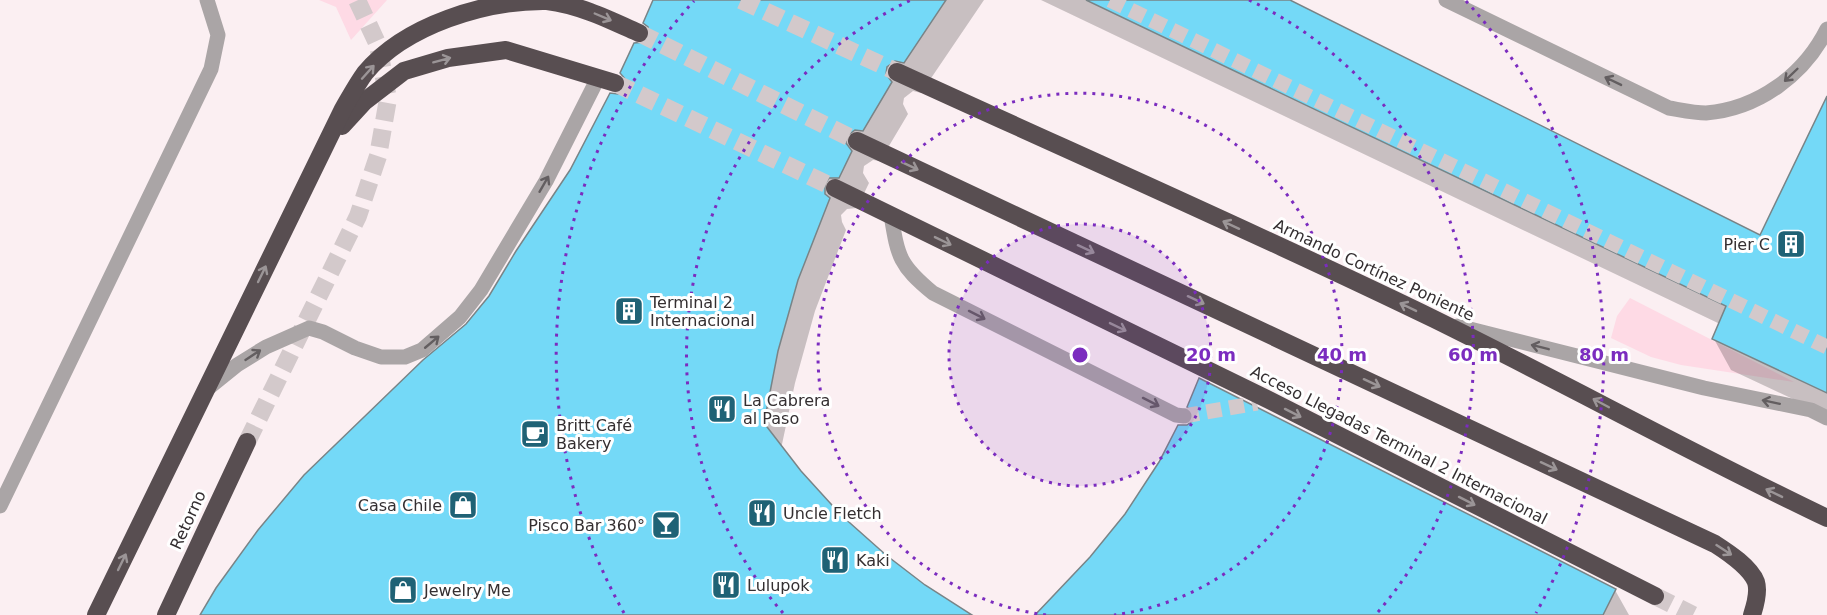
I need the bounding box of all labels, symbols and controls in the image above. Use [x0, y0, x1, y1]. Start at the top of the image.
one-way arrow [593, 12, 612, 23]
one-way arrow [432, 54, 451, 65]
one-way arrow [361, 65, 375, 80]
one-way arrow [1784, 68, 1799, 83]
one-way arrow [1604, 74, 1622, 86]
one-way arrow [900, 160, 918, 172]
one-way arrow [538, 176, 550, 193]
street label: Armando Cortínez Poniente [1271, 215, 1477, 325]
one-way arrow [1222, 218, 1240, 230]
building icon: Pier C [1775, 228, 1807, 260]
one-way arrow [934, 235, 952, 247]
place label: Pier C [1724, 235, 1770, 254]
one-way arrow [1077, 243, 1095, 255]
one-way arrow [257, 265, 269, 283]
place label: Terminal 2 Internacional [649, 293, 755, 330]
building icon: Terminal 2 Internacional [613, 295, 645, 327]
one-way arrow [1186, 295, 1204, 307]
one-way arrow [1399, 300, 1417, 312]
one-way arrow [968, 309, 985, 321]
one-way arrow [1109, 321, 1127, 333]
one-way arrow [424, 335, 439, 349]
one-way arrow [1531, 340, 1550, 352]
text: 20 m [1186, 344, 1236, 365]
text: 40 m [1317, 344, 1367, 365]
text: 60 m [1448, 344, 1498, 365]
text: 80 m [1579, 344, 1629, 365]
centre of rings [1070, 345, 1090, 365]
one-way arrow [244, 349, 261, 361]
street label: Acceso Llegadas Terminal 2 Internacional [1247, 362, 1551, 528]
one-way arrow [1363, 378, 1381, 389]
place label: La Cabrera al Paso [743, 391, 830, 428]
restaurant icon: La Cabrera al Paso [706, 393, 738, 425]
one-way arrow [1762, 396, 1781, 407]
one-way arrow [1142, 397, 1160, 409]
one-way arrow [1593, 397, 1610, 409]
one-way arrow [1284, 408, 1302, 419]
place label: Britt Café Bakery [556, 416, 632, 453]
cafe icon: Britt Café Bakery [519, 418, 551, 450]
one-way arrow [1539, 460, 1557, 472]
one-way arrow [1766, 486, 1784, 498]
street label: Retorno [166, 488, 210, 552]
shop icon: Casa Chile [447, 489, 479, 521]
place label: Casa Chile [358, 496, 442, 515]
one-way arrow [1458, 496, 1476, 507]
restaurant icon: Uncle Fletch [746, 497, 778, 529]
place label: Uncle Fletch [783, 504, 882, 523]
bar icon: Pisco Bar 360° [650, 509, 682, 541]
place label: Pisco Bar 360° [528, 516, 645, 535]
restaurant icon: Kaki [819, 544, 851, 576]
one-way arrow [1716, 544, 1732, 556]
place label: Kaki [856, 551, 890, 570]
one-way arrow [116, 554, 128, 572]
restaurant icon: Lulupok [710, 569, 742, 601]
shop icon: Jewelry Me [387, 574, 419, 606]
place label: Lulupok [747, 576, 810, 595]
place label: Jewelry Me [423, 581, 511, 600]

